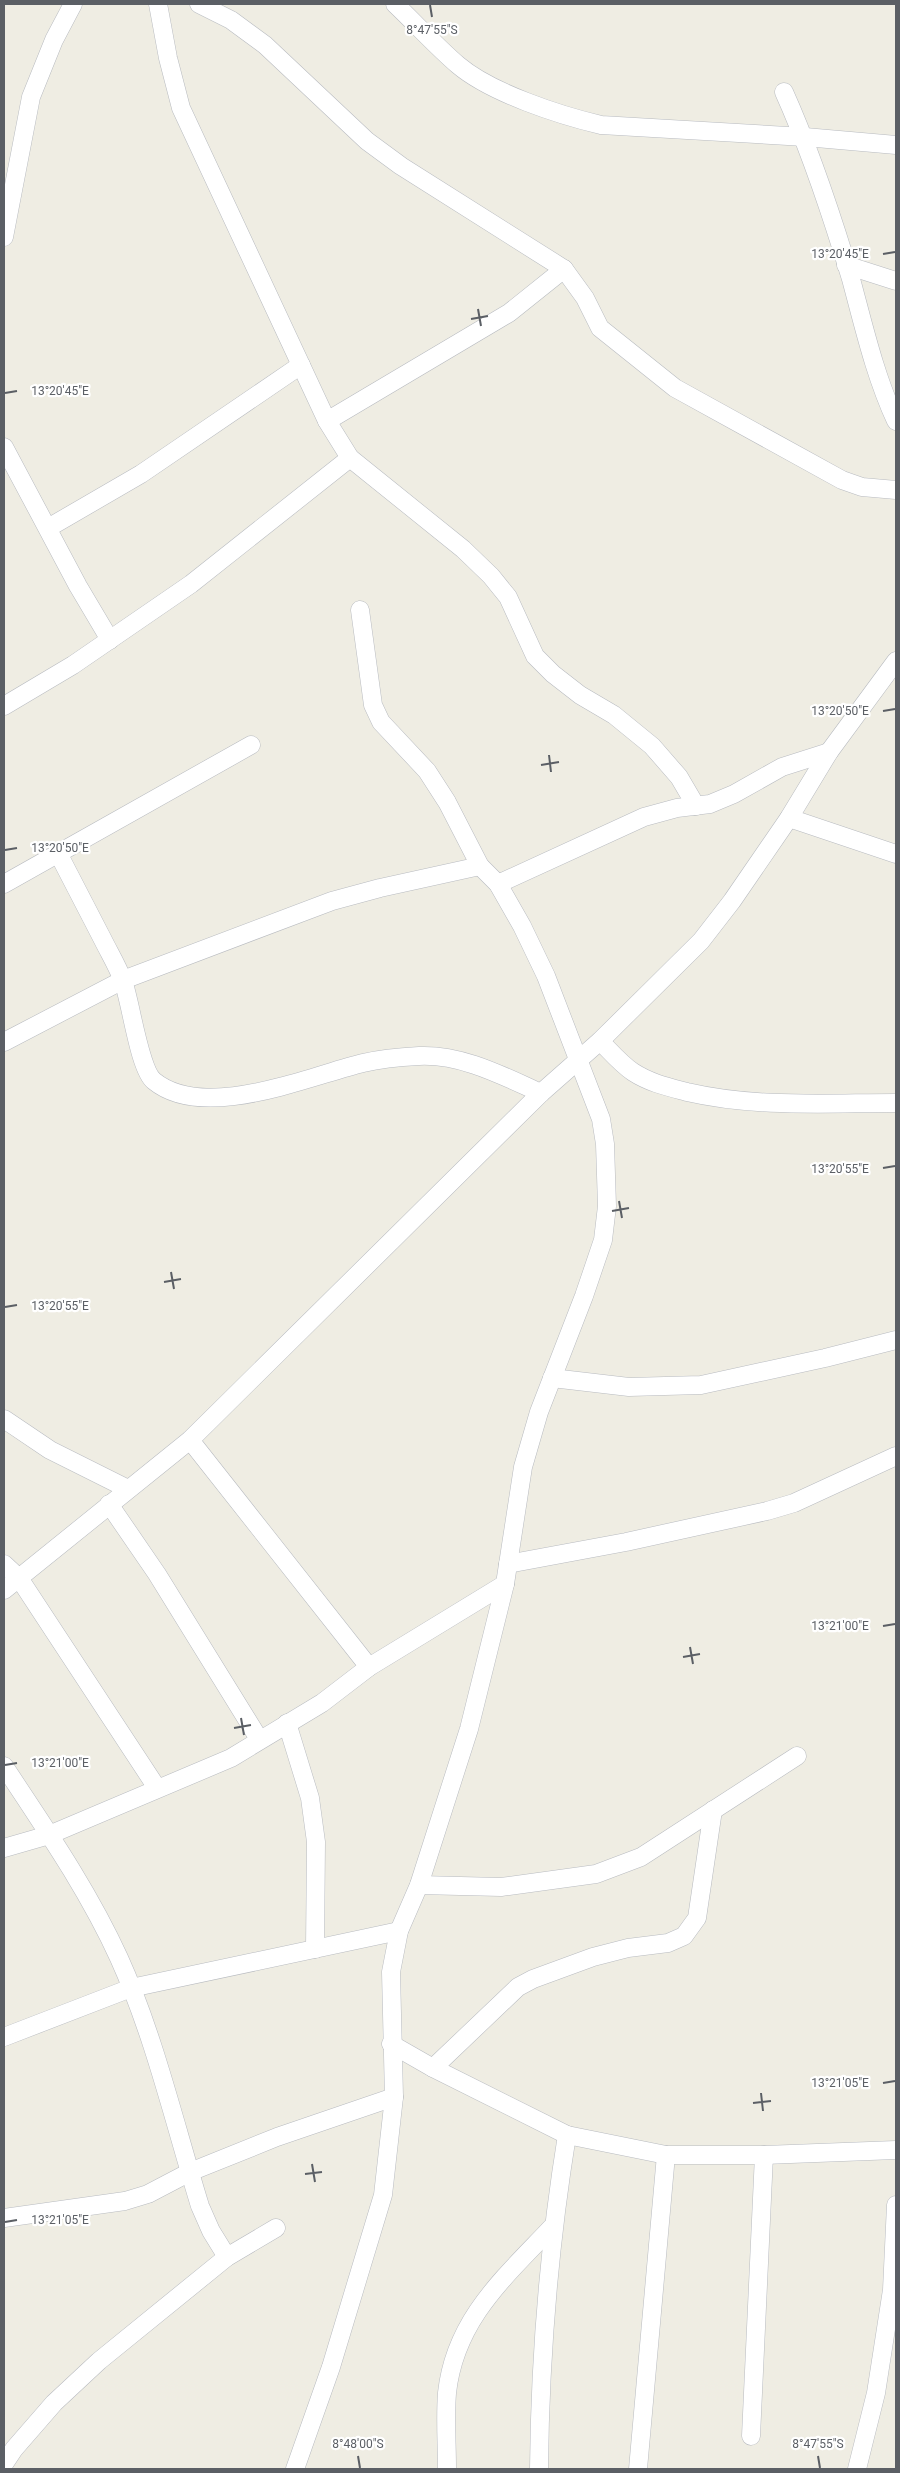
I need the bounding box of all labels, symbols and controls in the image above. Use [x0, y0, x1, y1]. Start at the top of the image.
text: 8°47'55"S [406, 23, 458, 37]
text: 13°20'45"E [811, 247, 869, 261]
text: 13°20'45"E [31, 384, 89, 398]
text: 13°20'50"E [811, 704, 869, 718]
text: 13°20'50"E [31, 841, 89, 855]
text: 13°20'55"E [811, 1162, 869, 1176]
text: 13°20'55"E [31, 1299, 89, 1313]
text: 13°21'00"E [811, 1619, 869, 1633]
text: 13°21'00"E [31, 1756, 89, 1770]
text: 13°21'05"E [811, 2076, 869, 2090]
text: 13°21'05"E [31, 2213, 89, 2227]
text: 8°48'00"S [332, 2437, 384, 2451]
text: 8°47'55"S [792, 2437, 844, 2451]

